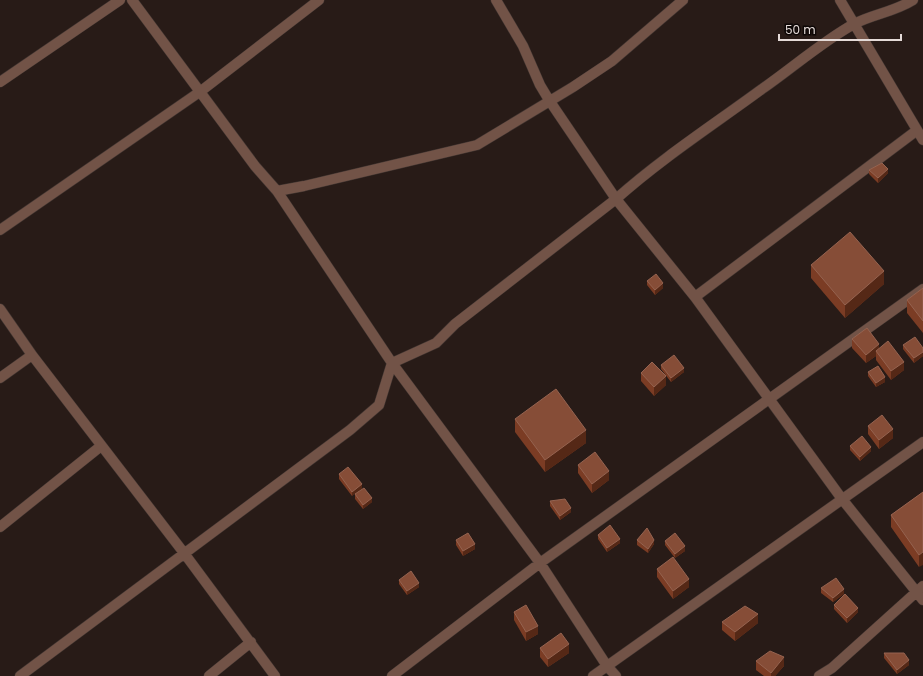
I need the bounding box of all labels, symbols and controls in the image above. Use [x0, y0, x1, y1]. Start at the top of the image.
scale bar [779, 16, 901, 42]
text: 50 m [785, 21, 816, 38]

